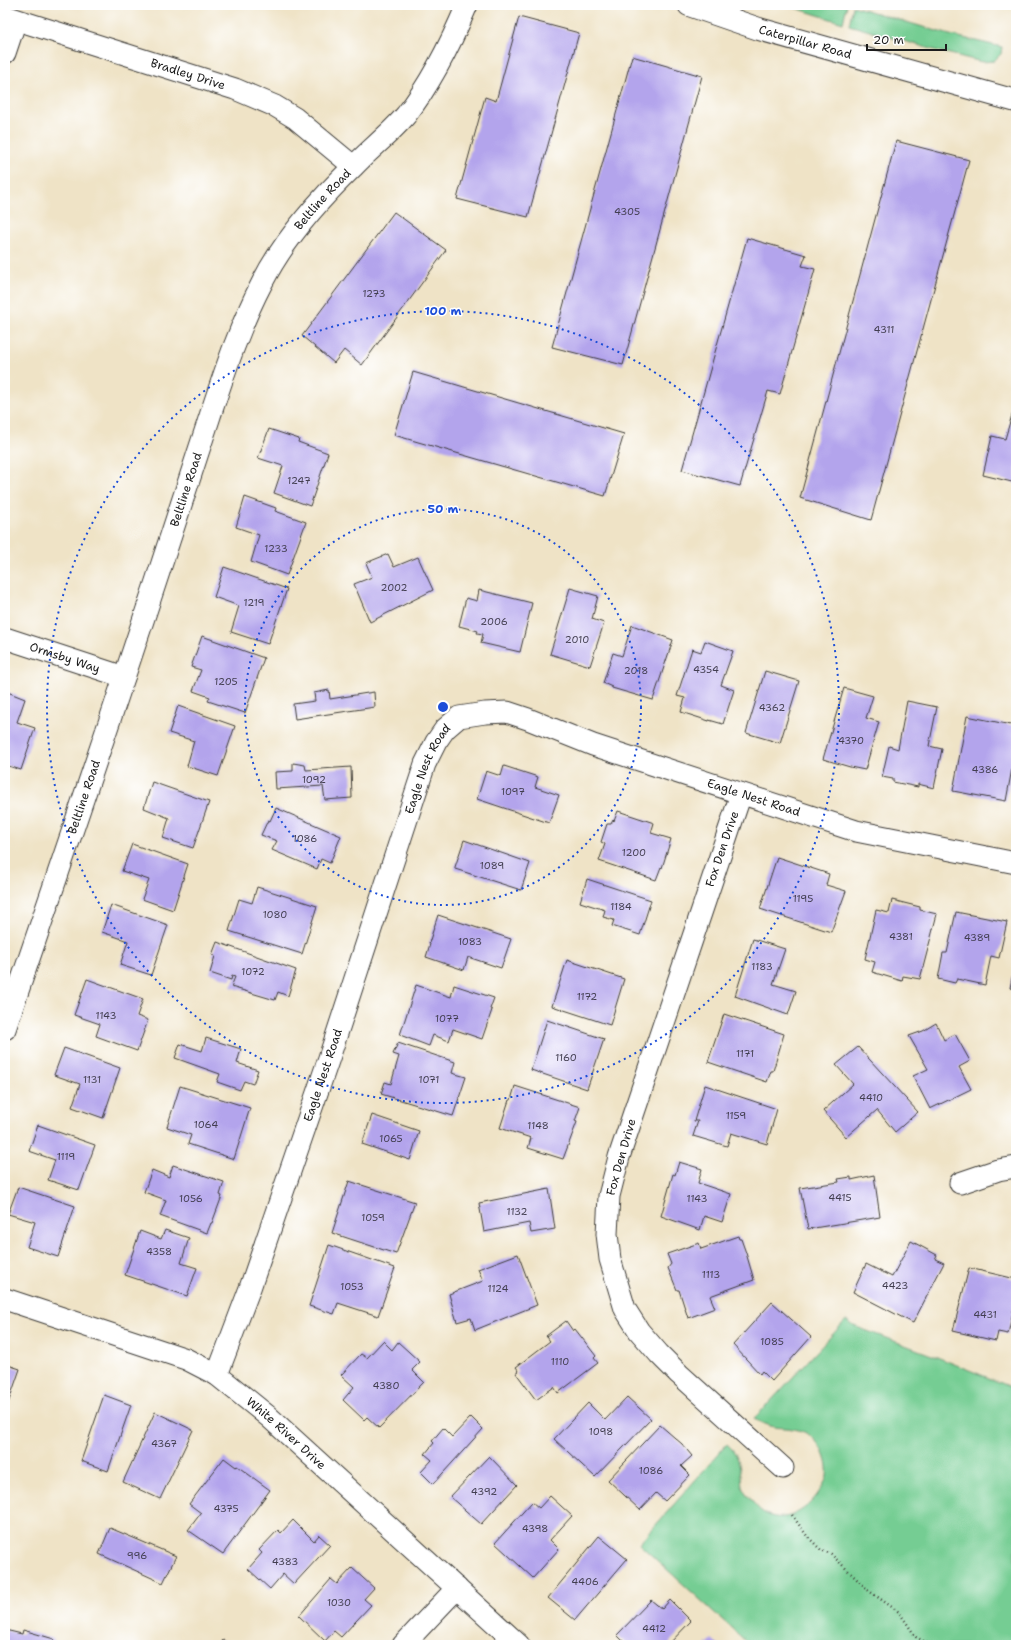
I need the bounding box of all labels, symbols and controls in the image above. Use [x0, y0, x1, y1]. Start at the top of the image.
street label: Caterpillar Road [757, 21, 854, 63]
scale bar [867, 26, 946, 52]
text: 20 m [873, 32, 904, 48]
street label: Bradley Drive [149, 55, 228, 93]
street label: Beltline Road [291, 165, 355, 233]
house number: 4305 [614, 205, 640, 218]
house number: 1273 [362, 287, 386, 300]
text: 100 m [425, 303, 462, 319]
house number: 4311 [874, 323, 894, 336]
street label: Beltline Road [166, 450, 206, 529]
house number: 1247 [287, 474, 311, 487]
text: 50 m [428, 501, 459, 517]
house number: 1233 [264, 542, 288, 555]
house number: 2002 [381, 581, 408, 594]
house number: 1219 [244, 596, 264, 609]
house number: 2006 [480, 615, 508, 628]
house number: 2010 [565, 633, 589, 646]
street label: Ormsby Way [28, 639, 102, 677]
house number: 4354 [693, 663, 719, 676]
house number: 2018 [624, 664, 648, 677]
house number: 1205 [214, 675, 238, 688]
centre of rings [436, 700, 450, 714]
house number: 4362 [759, 701, 785, 714]
street label: Eagle Nest Road [401, 720, 454, 816]
house number: 4370 [838, 734, 864, 747]
street label: Beltline Road [64, 758, 104, 836]
house number: 4386 [972, 763, 998, 776]
house number: 1092 [302, 773, 326, 786]
street label: Eagle Nest Road [705, 775, 803, 820]
house number: 1097 [501, 785, 525, 798]
street label: Fox Den Drive [702, 809, 743, 889]
house number: 1086 [293, 832, 317, 845]
house number: 1200 [622, 846, 646, 859]
house number: 1089 [480, 859, 504, 872]
house number: 1195 [793, 892, 813, 905]
house number: 1184 [610, 900, 632, 913]
house number: 1080 [263, 908, 287, 921]
house number: 4381 [889, 930, 913, 943]
house number: 4389 [964, 931, 990, 944]
house number: 1083 [458, 935, 482, 948]
house number: 1183 [751, 960, 773, 973]
house number: 1072 [241, 965, 265, 978]
house number: 1172 [577, 990, 597, 1003]
house number: 1143 [96, 1009, 116, 1022]
house number: 1077 [435, 1012, 459, 1025]
street label: Eagle Nest Road [300, 1026, 346, 1124]
house number: 1171 [736, 1047, 754, 1060]
house number: 1160 [555, 1051, 577, 1064]
house number: 1131 [83, 1073, 101, 1086]
house number: 1071 [418, 1073, 440, 1086]
house number: 4410 [859, 1091, 883, 1104]
house number: 1159 [726, 1109, 746, 1122]
street label: Fox Den Drive [602, 1117, 640, 1197]
house number: 1064 [194, 1118, 218, 1131]
house number: 1148 [527, 1119, 549, 1132]
house number: 1065 [379, 1132, 403, 1145]
house number: 1119 [57, 1150, 75, 1163]
house number: 4415 [828, 1191, 852, 1204]
house number: 1056 [179, 1192, 203, 1205]
house number: 1143 [687, 1192, 707, 1205]
house number: 1132 [507, 1205, 527, 1218]
house number: 1059 [361, 1211, 385, 1224]
house number: 4358 [146, 1245, 172, 1258]
house number: 1113 [702, 1268, 720, 1281]
house number: 4423 [882, 1279, 908, 1292]
house number: 1053 [340, 1280, 364, 1293]
house number: 1124 [488, 1282, 508, 1295]
house number: 4431 [973, 1308, 997, 1321]
house number: 1085 [760, 1335, 784, 1348]
house number: 1110 [551, 1355, 569, 1368]
house number: 4380 [373, 1379, 399, 1392]
street label: White River Drive [243, 1394, 329, 1473]
house number: 1098 [589, 1425, 613, 1438]
house number: 4367 [151, 1437, 177, 1450]
house number: 1086 [639, 1464, 663, 1477]
house number: 4392 [471, 1485, 497, 1498]
house number: 4375 [213, 1502, 239, 1515]
house number: 4398 [522, 1522, 548, 1535]
house number: 996 [127, 1549, 147, 1562]
house number: 4383 [272, 1555, 298, 1568]
house number: 4406 [571, 1575, 599, 1588]
house number: 1030 [327, 1596, 351, 1609]
house number: 4412 [642, 1622, 666, 1635]

